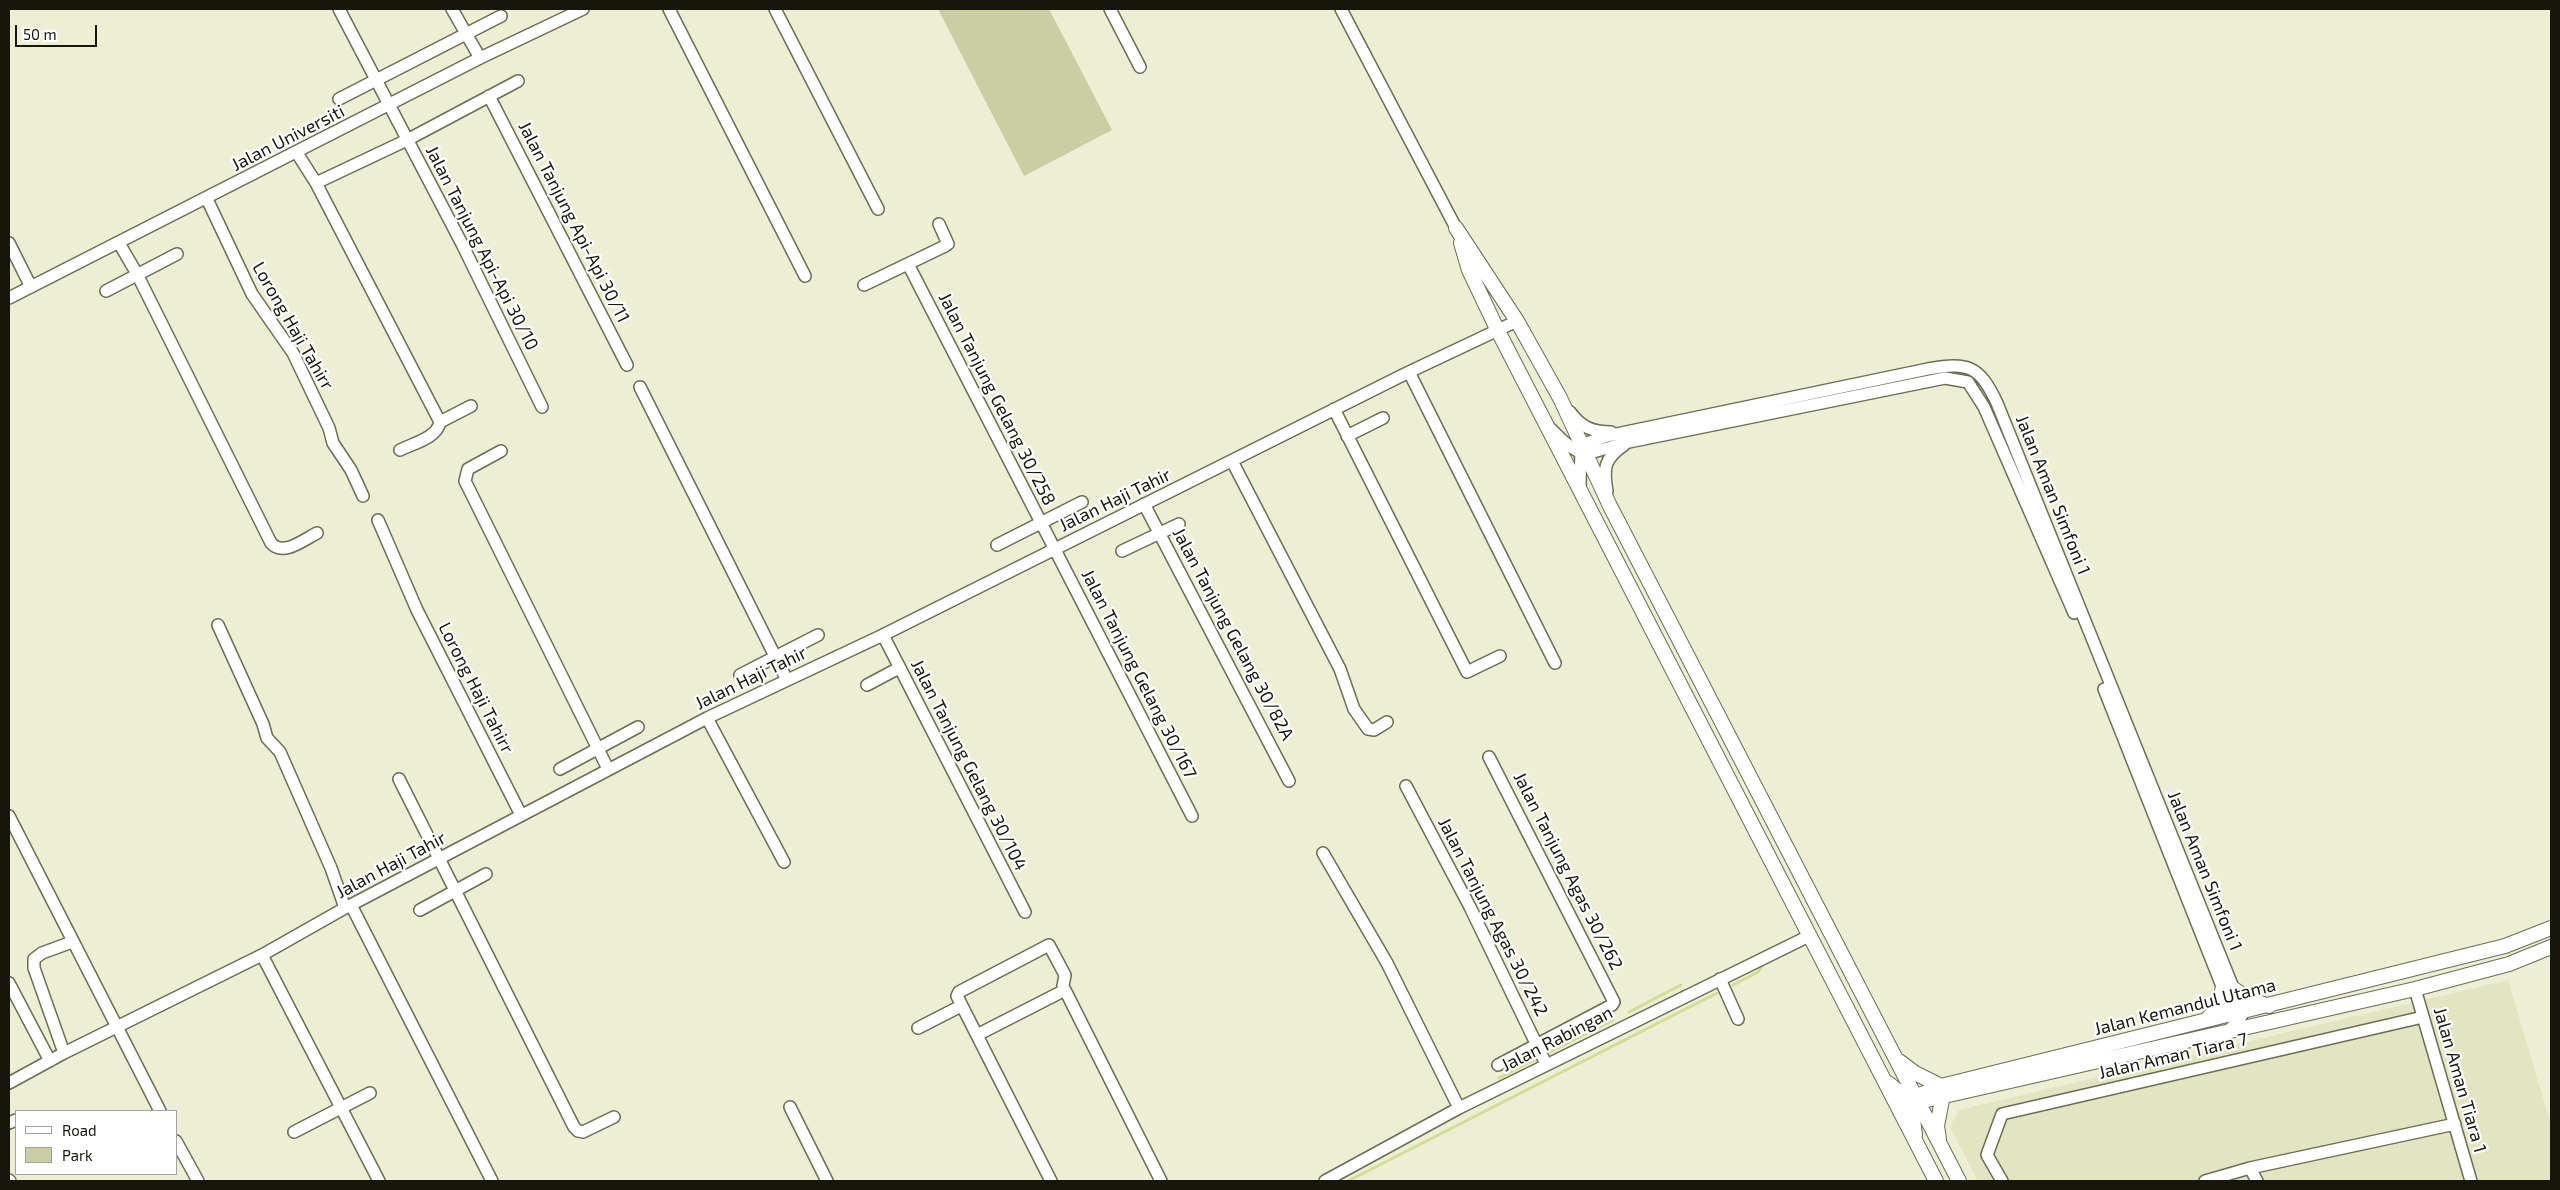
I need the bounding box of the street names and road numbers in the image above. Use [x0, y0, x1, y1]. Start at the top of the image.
street label: Jalan Universiti [228, 100, 348, 176]
street label: Jalan Tanjung Api-Api 30/11 [514, 118, 634, 326]
street label: Jalan Tanjung Api-Api 30/10 [421, 142, 543, 354]
street label: Lorong Haji Tahirr [248, 258, 338, 394]
street label: Jalan Tanjung Gelang 30/258 [934, 289, 1060, 509]
street label: Jalan Aman Simfoni 1 [2011, 412, 2095, 578]
street label: Jalan Haji Tahir [1056, 464, 1174, 536]
street label: Jalan Tanjung Gelang 30/82A [1168, 524, 1298, 744]
street label: Jalan Tanjung Gelang 30/167 [1077, 566, 1201, 782]
street label: Lorong Haji Tahirr [434, 619, 518, 757]
street label: Jalan Haji Tahir [692, 642, 810, 714]
street label: Jalan Tanjung Gelang 30/104 [906, 656, 1032, 874]
street label: Jalan Tanjung Agas 30/262 [1509, 769, 1627, 973]
street label: Jalan Aman Simfoni 1 [2163, 788, 2247, 954]
street label: Jalan Tanjung Agas 30/242 [1433, 814, 1553, 1020]
street label: Jalan Haji Tahir [332, 827, 450, 903]
street label: Jalan Kemandul Utama [2092, 974, 2278, 1040]
street label: Jalan Rabingan [1498, 1002, 1616, 1076]
street label: Jalan Aman Tiara 1 [2429, 1005, 2491, 1155]
street label: Jalan Aman Tiara 7 [2096, 1028, 2250, 1084]

